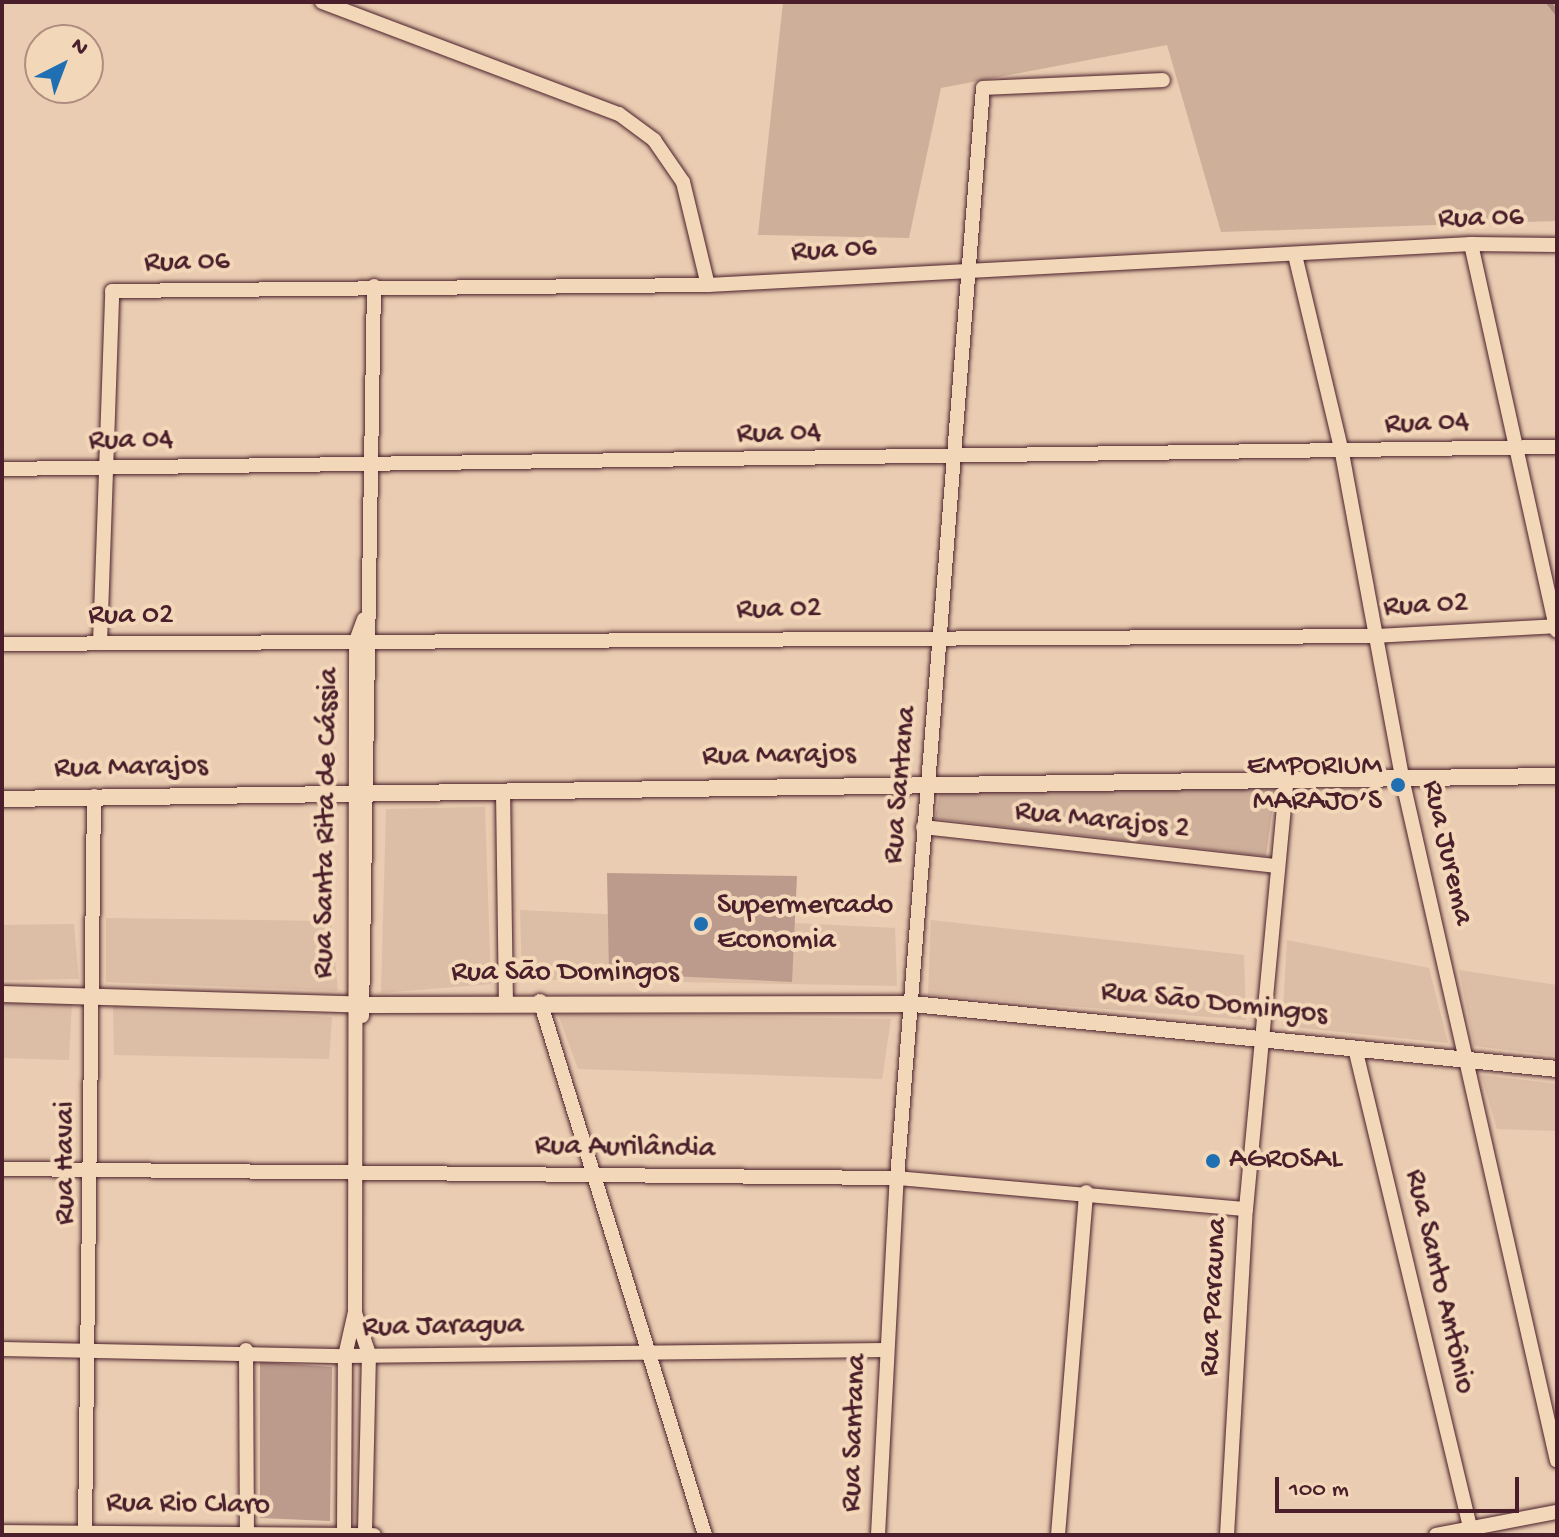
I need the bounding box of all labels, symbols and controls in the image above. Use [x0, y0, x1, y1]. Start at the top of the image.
north arrow [24, 24, 104, 104]
text: N [65, 33, 93, 62]
street label: Rua 06 [1438, 201, 1524, 239]
street label: Rua 06 [790, 232, 878, 272]
street label: Rua 06 [144, 245, 230, 283]
street label: Rua 04 [1384, 406, 1470, 444]
street label: Rua 04 [736, 416, 822, 454]
street label: Rua 04 [88, 423, 174, 461]
street label: Rua 02 [1382, 587, 1470, 627]
street label: Rua 02 [736, 592, 822, 630]
street label: Rua 02 [88, 599, 174, 635]
street label: Rua Santa Rita de Cássia [307, 667, 349, 979]
street label: Rua Santana [877, 705, 927, 865]
street label: Rua Marajos [702, 738, 856, 776]
street label: Rua Marajos [54, 750, 208, 788]
place label: EMPORIUM MARAJO’S [1247, 750, 1382, 820]
marker: EMPORIUM MARAJO’S [1389, 776, 1407, 794]
street label: Rua Jurema [1412, 777, 1480, 929]
street label: Rua Marajos 2 [1013, 795, 1191, 849]
place label: Supermercado Economia [717, 889, 893, 960]
marker: Supermercado Economia [692, 915, 710, 933]
street label: Rua São Domingos [451, 956, 679, 992]
street label: Rua São Domingos [1099, 975, 1329, 1035]
street label: Rua Havai [49, 1101, 85, 1225]
street label: Rua Aurilândia [534, 1129, 716, 1169]
place label: AGROSAL [1229, 1143, 1342, 1179]
marker: AGROSAL [1204, 1152, 1222, 1170]
street label: Rua Santo Antônio [1395, 1166, 1481, 1398]
street label: Rua Parauna [1193, 1217, 1237, 1377]
street label: Rua Jaragua [362, 1309, 524, 1347]
street label: Rua Santana [835, 1353, 877, 1513]
scale bar [1279, 1461, 1523, 1511]
text: 100 m [1289, 1476, 1349, 1505]
street label: Rua Rio Claro [106, 1487, 270, 1525]

